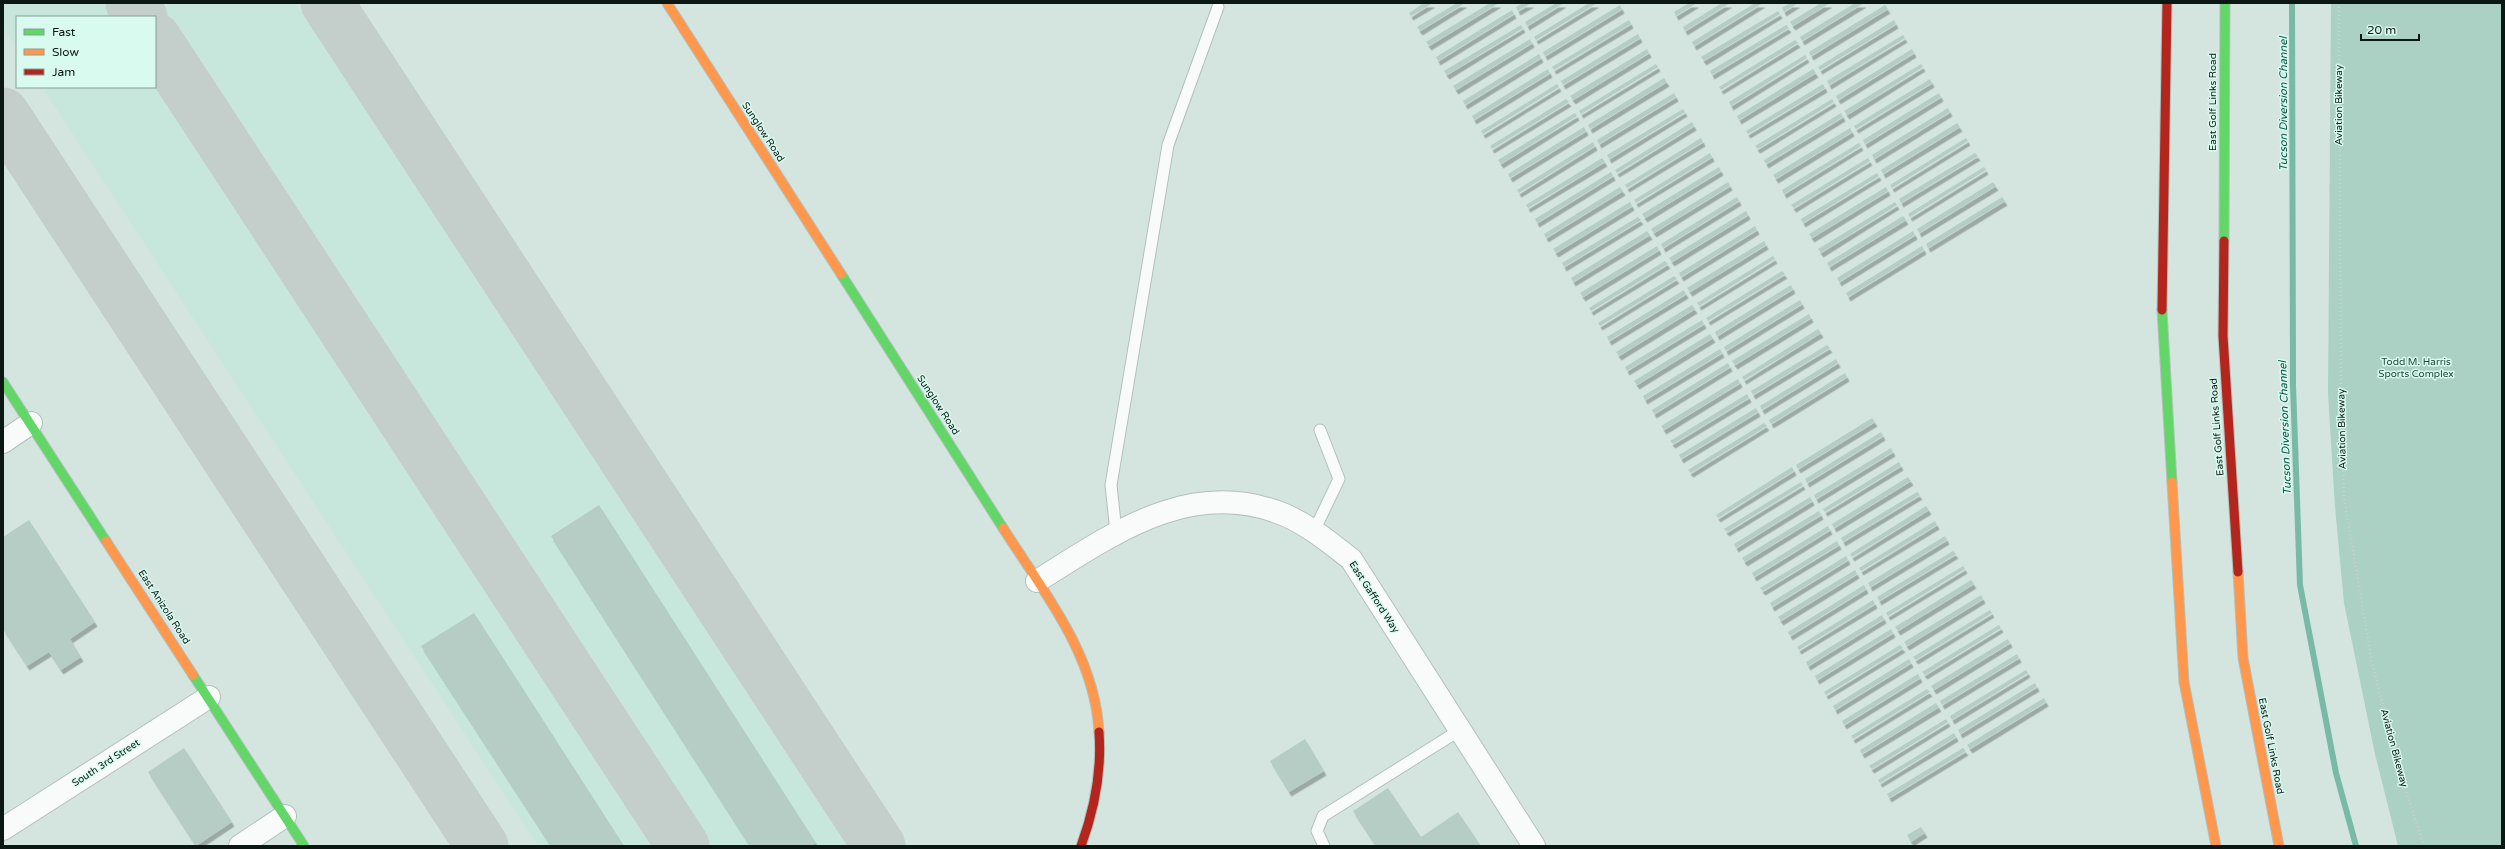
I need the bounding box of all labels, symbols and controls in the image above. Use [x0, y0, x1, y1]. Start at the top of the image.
legend [16, 16, 156, 88]
scale bar [2361, 16, 2419, 42]
text: 20 m [2367, 23, 2396, 37]
text: Fast [52, 25, 76, 39]
water label: Tucson Diversion Channel [2277, 36, 2290, 171]
text: Slow [52, 45, 79, 59]
street label: East Golf Links Road [2207, 53, 2219, 151]
street label: Aviation Bikeway [2333, 64, 2345, 145]
text: Jam [52, 65, 75, 79]
street label: Sunglow Road [739, 100, 787, 164]
park label: Todd M. Harris Sports Complex [2378, 356, 2454, 380]
water label: Tucson Diversion Channel [2276, 359, 2294, 495]
street label: Sunglow Road [914, 373, 962, 437]
street label: East Golf Links Road [2208, 378, 2226, 476]
street label: Aviation Bikeway [2335, 388, 2349, 469]
street label: East Gafford Way [1346, 559, 1402, 636]
street label: East Anizola Road [136, 568, 192, 646]
street label: East Golf Links Road [2256, 697, 2286, 795]
street label: Aviation Bikeway [2378, 708, 2410, 789]
street label: South 3rd Street [70, 737, 142, 789]

